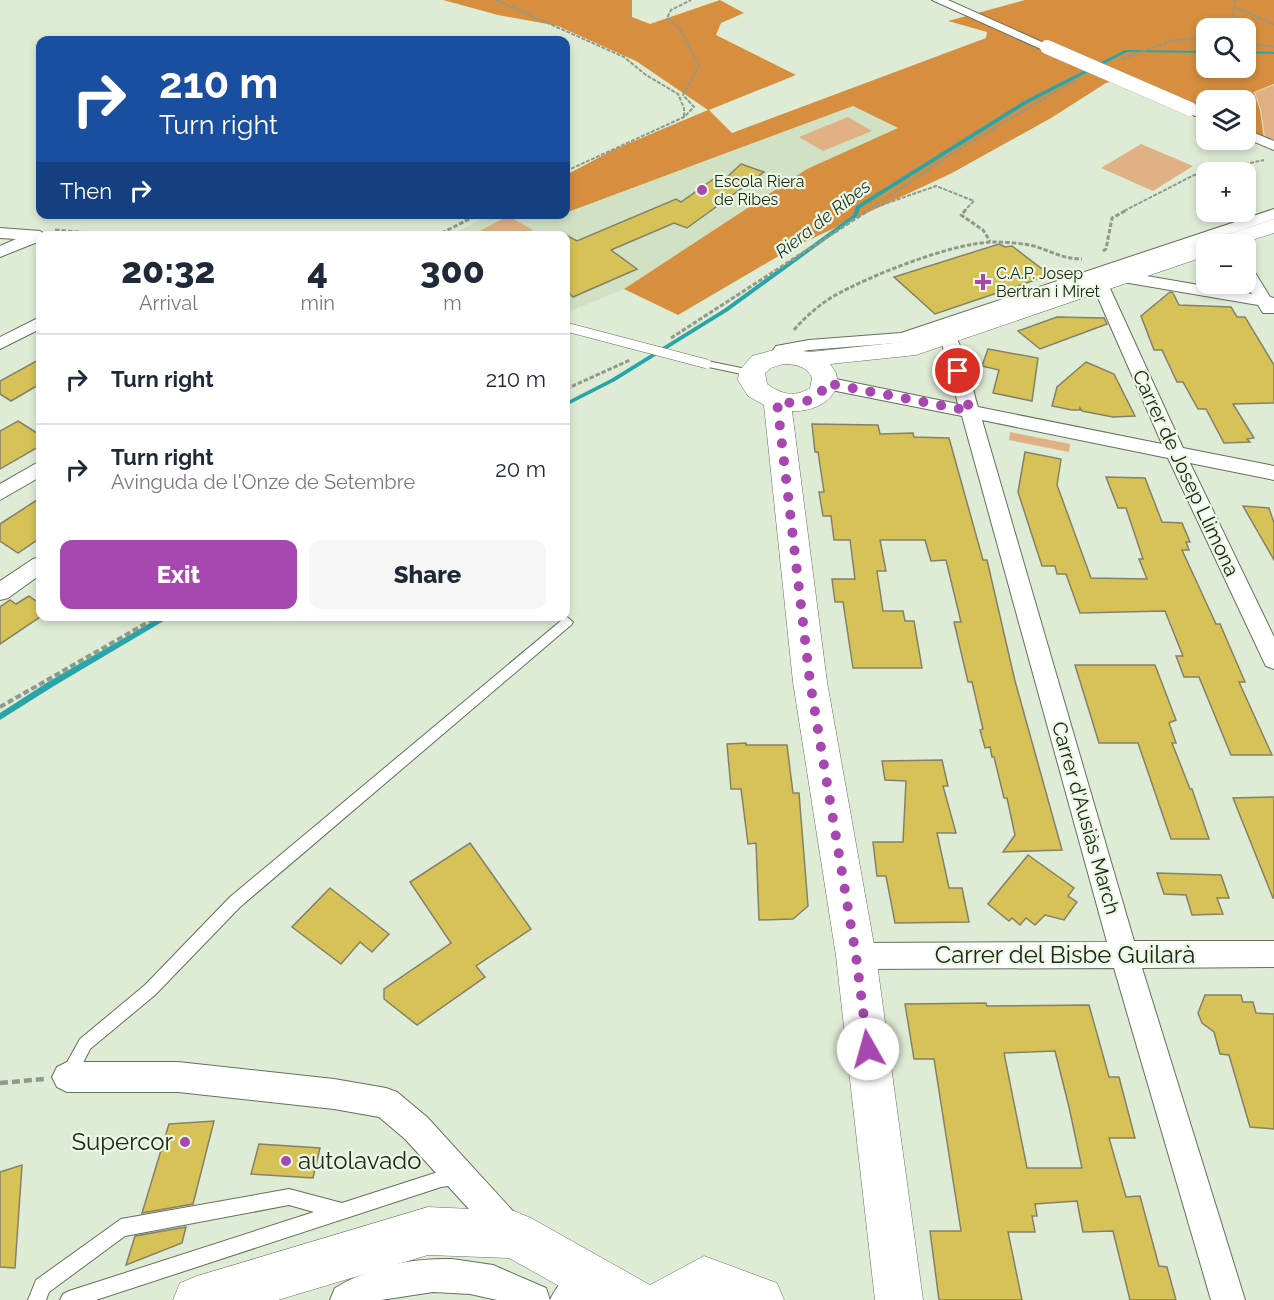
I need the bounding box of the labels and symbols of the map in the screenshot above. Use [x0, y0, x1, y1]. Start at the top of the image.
place label: Escola Riera de Ribes [714, 172, 804, 209]
water label: Riera de Ribes [771, 175, 875, 262]
marker: Escola Riera de Ribes [695, 183, 709, 197]
place label: C.A.P. Josep Bertran i Miret [996, 264, 1100, 301]
marker: C.A.P. Josep Bertran i Miret [974, 273, 992, 291]
pin [932, 345, 983, 396]
street label: Carrer de Josep Llimona [1128, 366, 1244, 580]
street label: Carrer d'Ausiàs March [1047, 719, 1125, 917]
street label: Carrer del Bisbe Guilarà [935, 940, 1195, 969]
position arrow [836, 1017, 900, 1081]
place label: Supercor [71, 1127, 174, 1156]
marker: Supercor [178, 1135, 192, 1149]
place label: autolavado [298, 1146, 421, 1175]
marker: autolavado [279, 1154, 293, 1168]

